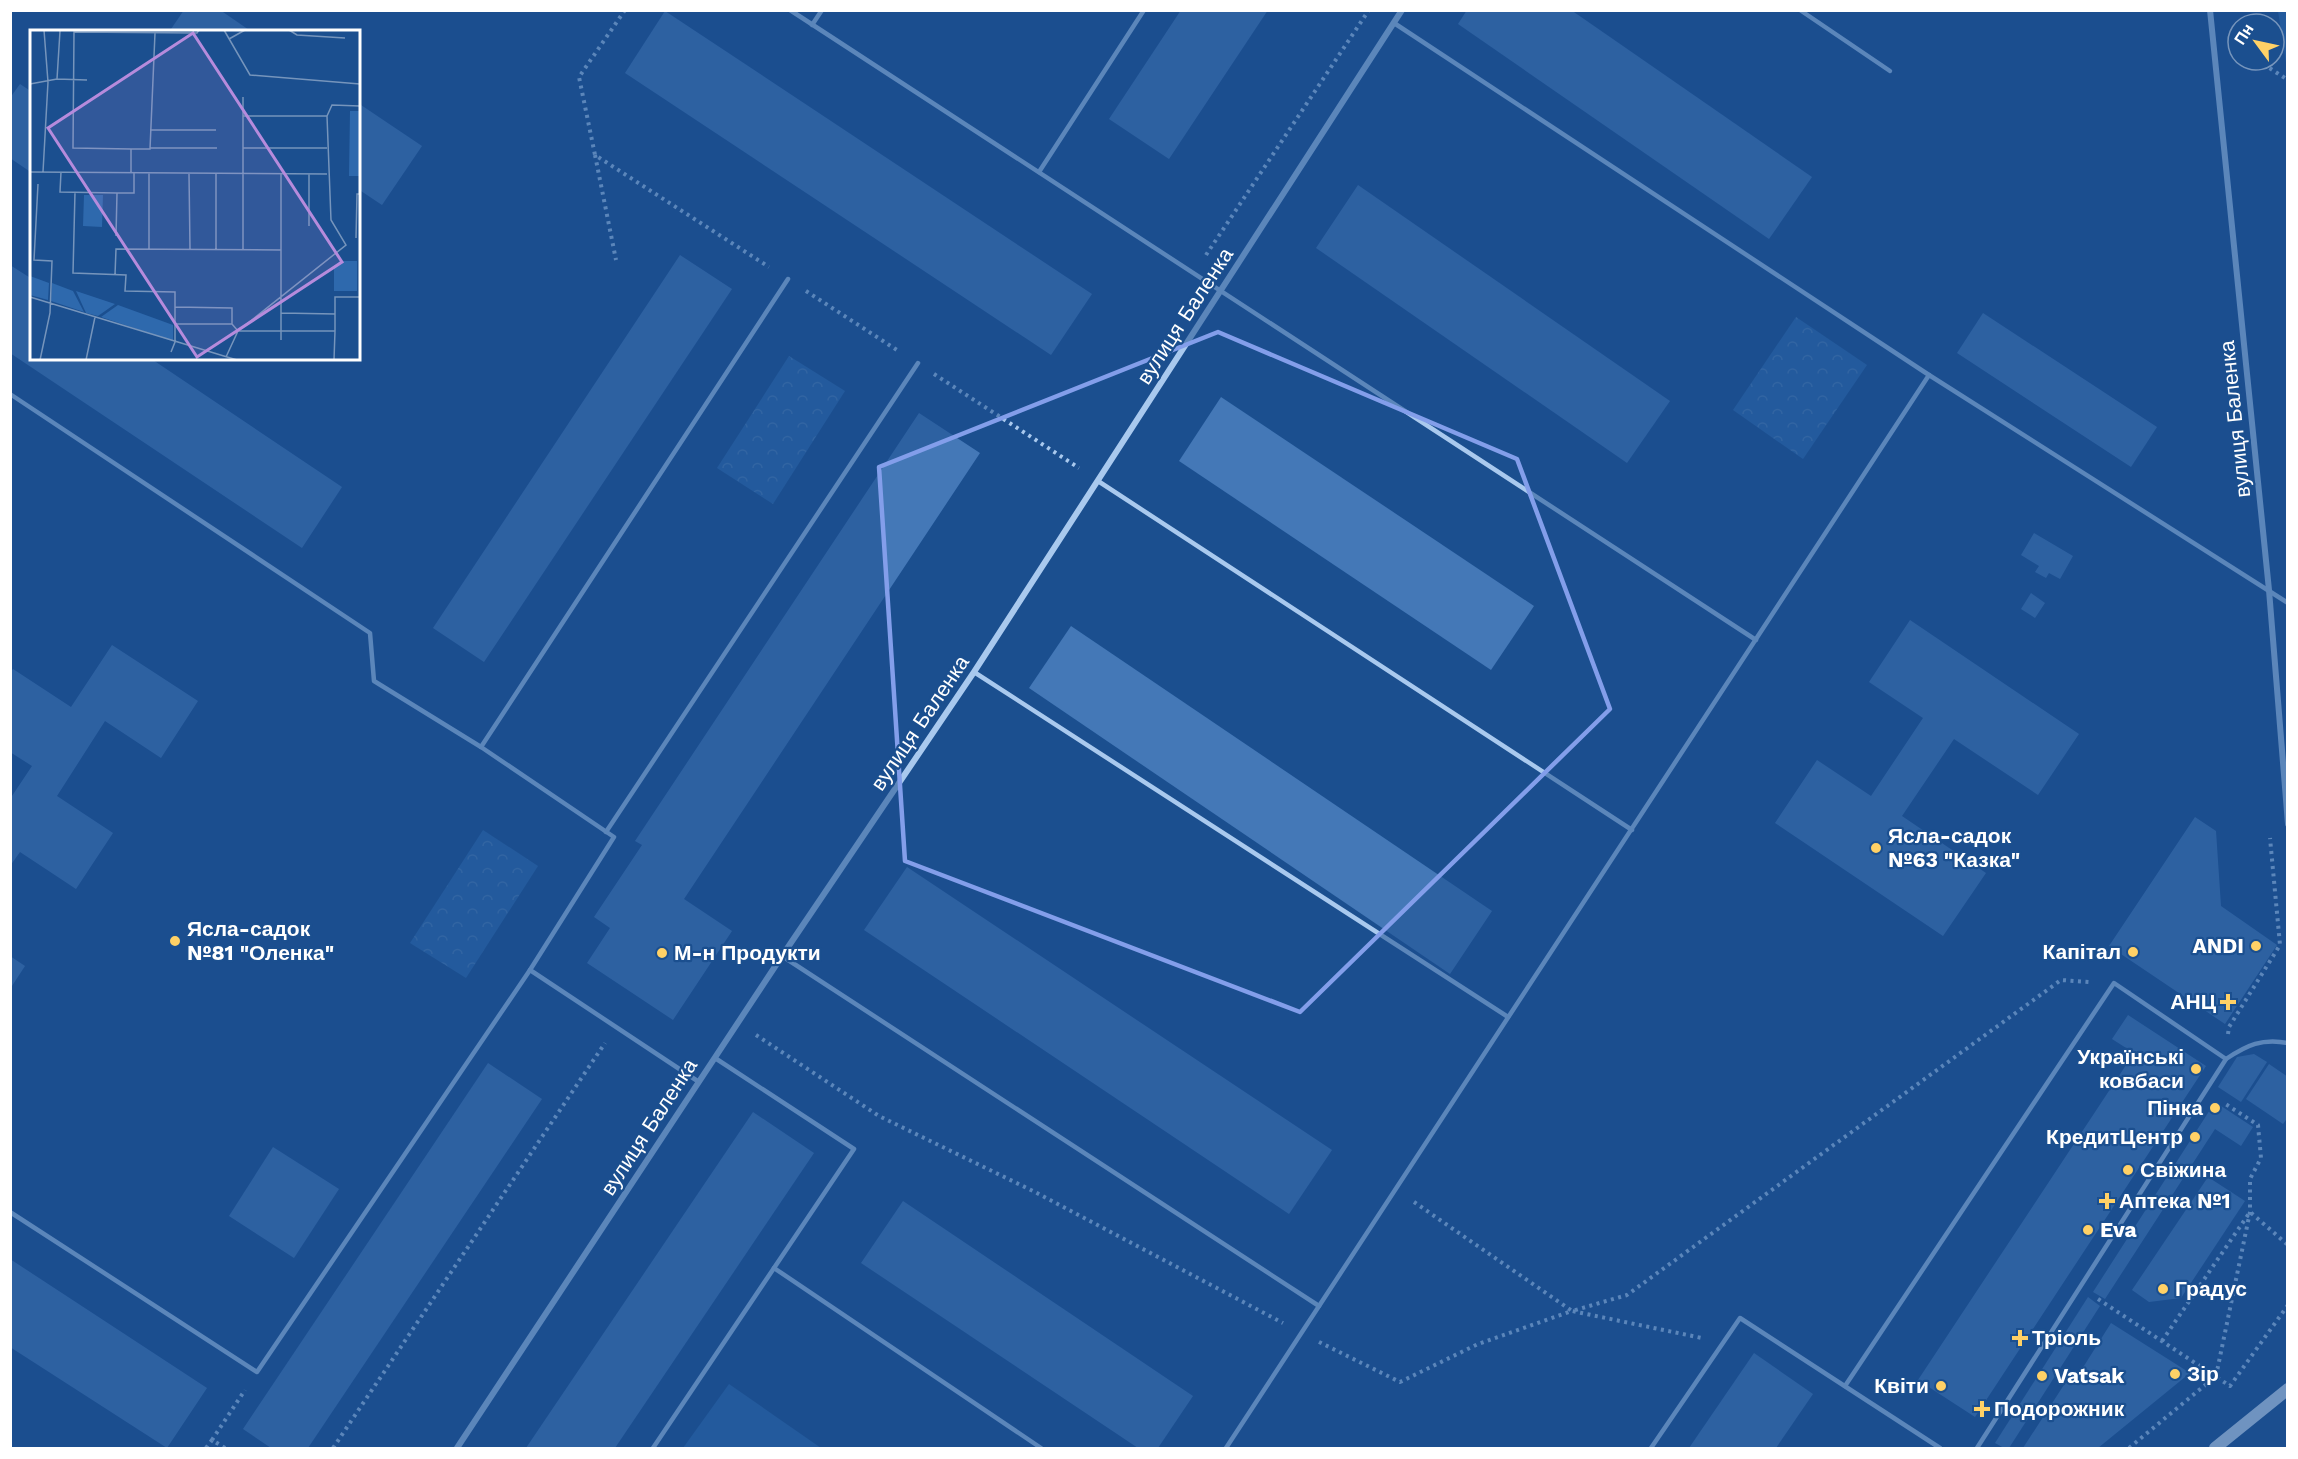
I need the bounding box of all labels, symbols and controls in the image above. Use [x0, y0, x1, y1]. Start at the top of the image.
north arrow [2226, 12, 2286, 72]
text: Пн [2230, 20, 2258, 48]
inset map [30, 30, 360, 360]
street label: вулиця Баленка [1131, 243, 1238, 389]
street label: вулиця Баленка [2214, 339, 2255, 499]
street label: вулиця Баленка [865, 650, 974, 795]
place label: Ясла-садок №63 "Казка" [1888, 823, 2020, 872]
marker: Ясла-садок №63 "Казка" [1869, 841, 1883, 855]
place label: Ясла-садок №81 "Оленка" [187, 916, 334, 965]
place label: ANDI [2192, 933, 2244, 958]
marker: Ясла-садок №81 "Оленка" [168, 934, 182, 948]
place label: Капітал [2042, 939, 2121, 964]
marker: ANDI [2249, 939, 2263, 953]
place label: М-н Продукти [674, 940, 821, 965]
marker: Капітал [2126, 945, 2140, 959]
marker: М-н Продукти [655, 946, 669, 960]
place label: АНЦ [2170, 989, 2217, 1014]
marker: АНЦ [2221, 995, 2235, 1009]
place label: Українські ковбаси [2077, 1044, 2184, 1093]
street label: вулиця Баленка [595, 1054, 702, 1200]
marker: Українські ковбаси [2189, 1062, 2203, 1076]
place label: Пінка [2147, 1095, 2203, 1120]
marker: Пінка [2208, 1101, 2222, 1115]
place label: КредитЦентр [2046, 1124, 2183, 1149]
marker: КредитЦентр [2188, 1130, 2202, 1144]
place label: Свіжина [2140, 1157, 2226, 1182]
marker: Свіжина [2121, 1163, 2135, 1177]
place label: Аптека №1 [2119, 1188, 2231, 1213]
marker: Аптека №1 [2100, 1194, 2114, 1208]
place label: Eva [2100, 1217, 2138, 1242]
marker: Eva [2081, 1223, 2095, 1237]
place label: Градус [2175, 1276, 2247, 1301]
marker: Градус [2156, 1282, 2170, 1296]
place label: Тріоль [2032, 1325, 2101, 1350]
marker: Тріоль [2013, 1331, 2027, 1345]
place label: Зір [2187, 1361, 2219, 1386]
place label: Vatsak [2054, 1363, 2125, 1388]
marker: Зір [2168, 1367, 2182, 1381]
marker: Vatsak [2035, 1369, 2049, 1383]
place label: Квіти [1874, 1373, 1929, 1398]
marker: Квіти [1934, 1379, 1948, 1393]
place label: Подорожник [1994, 1396, 2125, 1421]
marker: Подорожник [1975, 1402, 1989, 1416]

